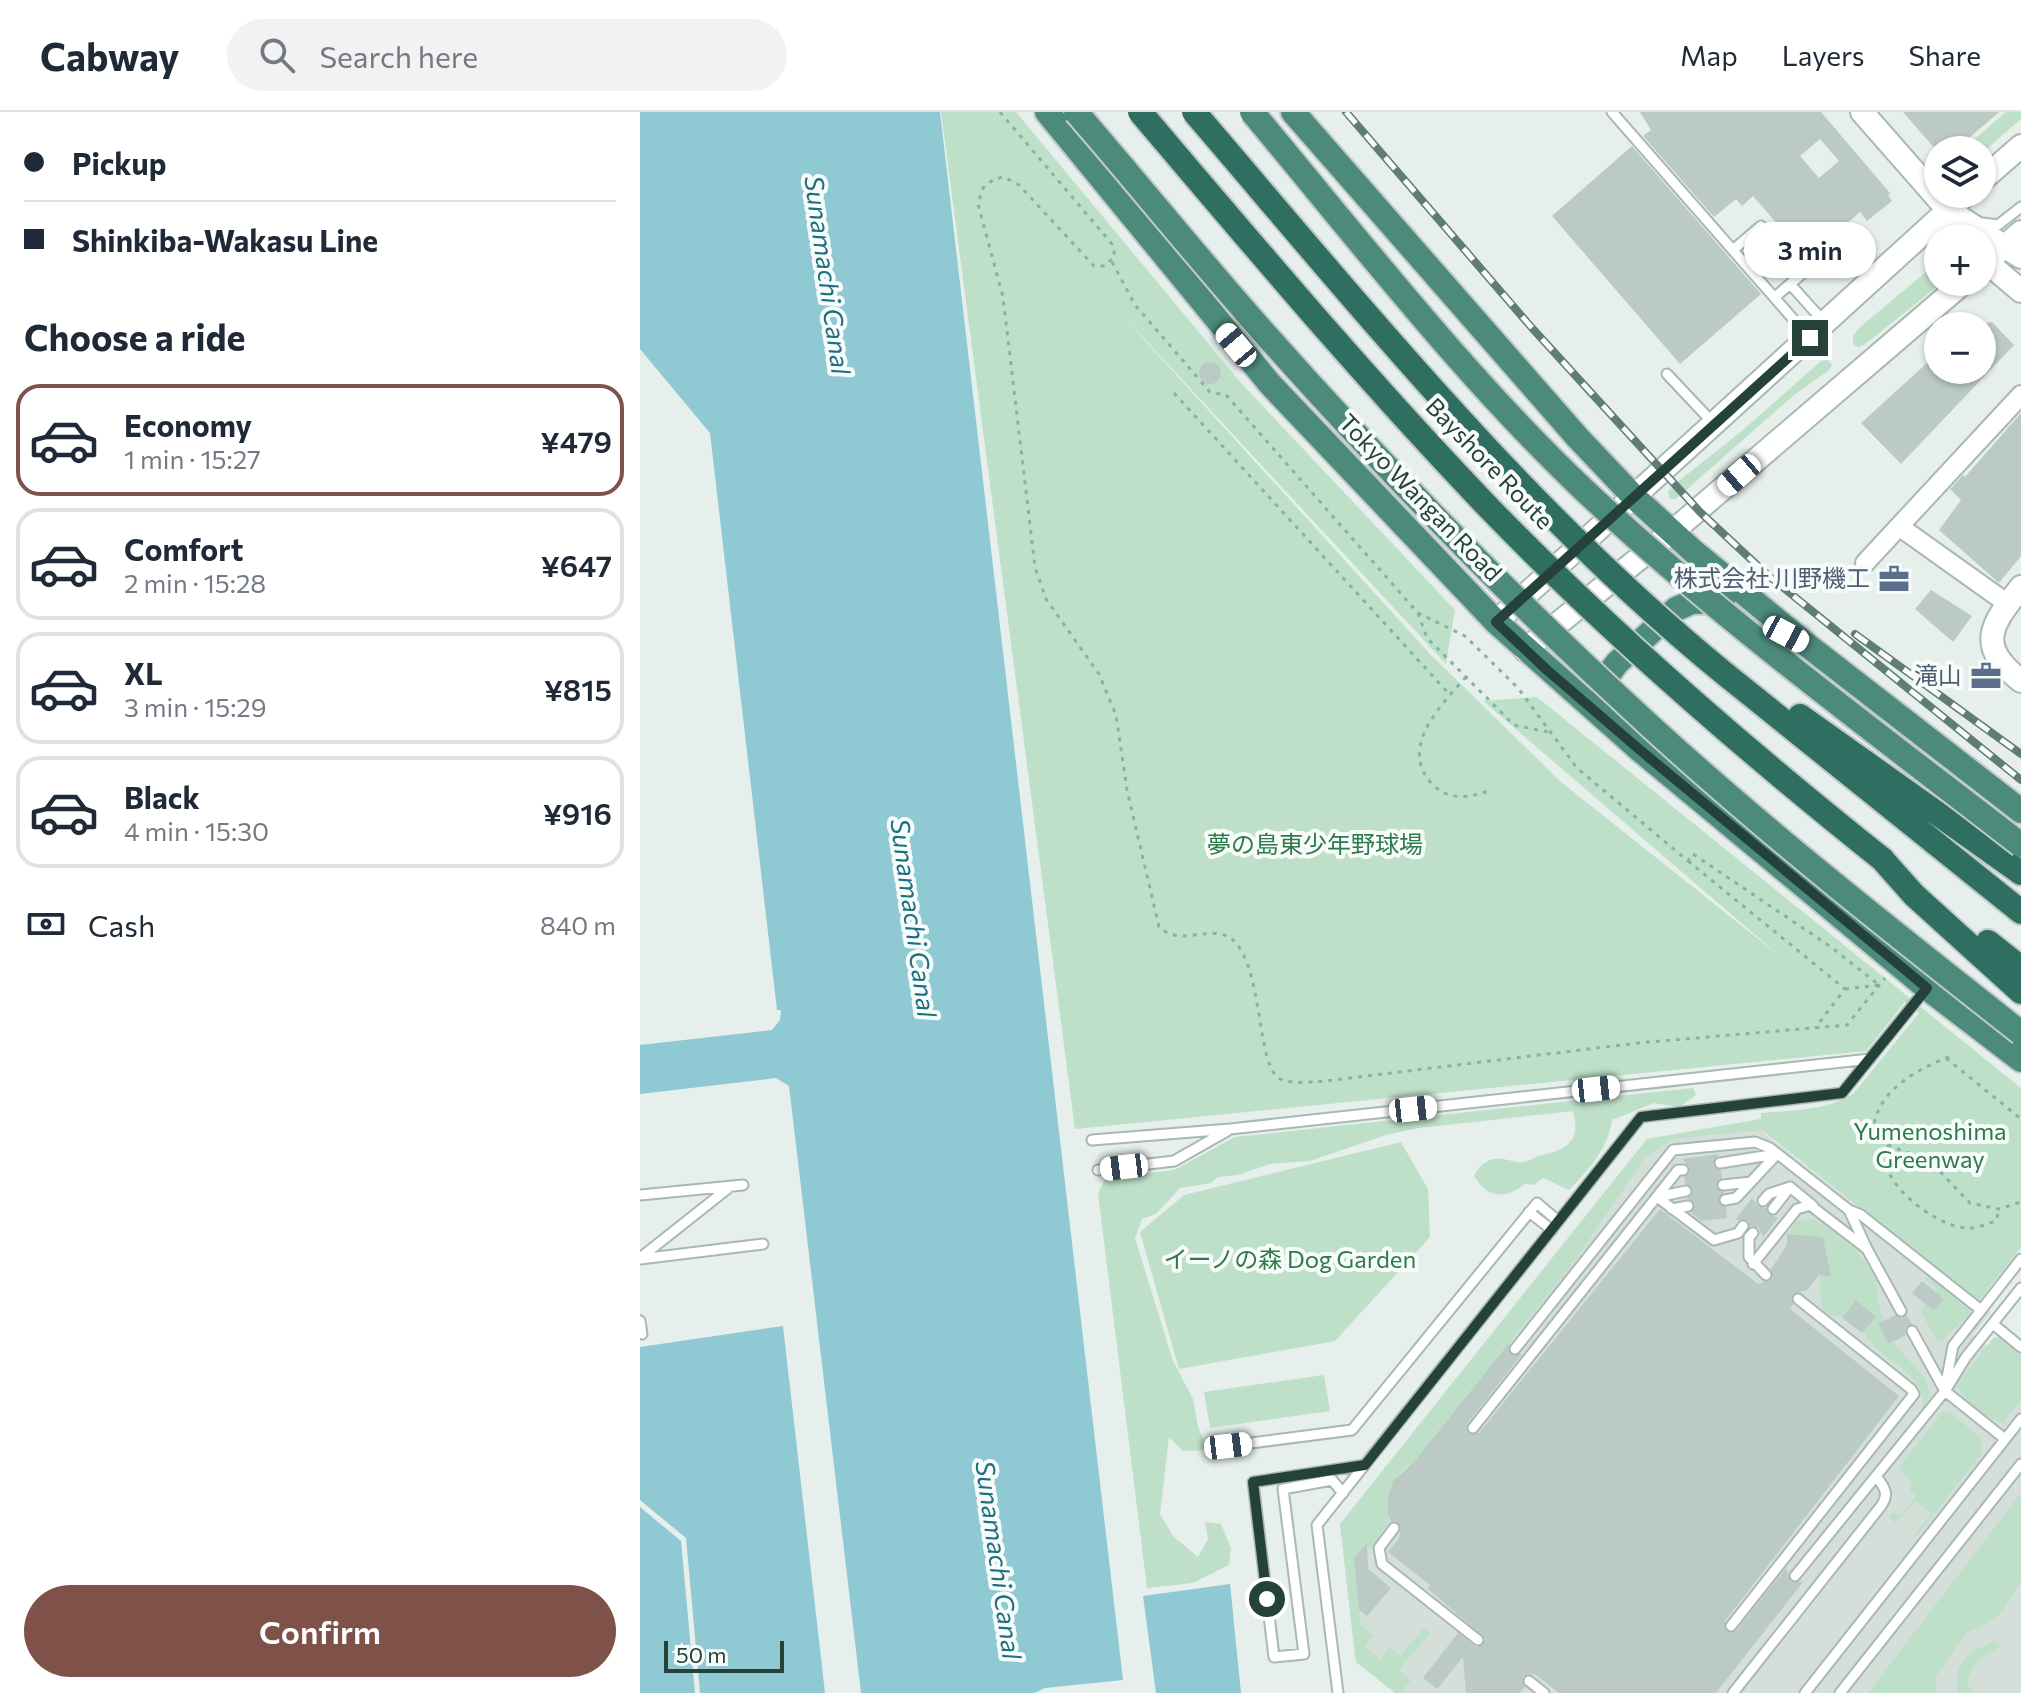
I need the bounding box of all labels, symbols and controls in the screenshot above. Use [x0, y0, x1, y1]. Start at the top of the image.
search box [227, 19, 787, 91]
text: Cabway [40, 32, 179, 79]
icon: search [255, 33, 299, 77]
text: Search here [319, 37, 478, 74]
text: Map [1680, 38, 1738, 72]
text: Layers [1782, 38, 1864, 72]
text: Share [1908, 38, 1981, 72]
map controls [1924, 136, 1996, 384]
button: layers [1924, 136, 1996, 208]
text: Pickup [72, 144, 166, 181]
water label: Sunamachi Canal [799, 173, 858, 378]
text: Shinkiba-Wakasu Line [72, 221, 378, 258]
callout: 3 min [1744, 222, 1876, 278]
button: + [1924, 224, 1996, 296]
text: 3 min [1778, 234, 1842, 265]
button: − [1924, 312, 1996, 384]
text: Choose a ride [24, 314, 245, 358]
car [1211, 319, 1261, 371]
route end [1792, 320, 1828, 356]
street label: Bayshore Route [1420, 391, 1560, 534]
icon: car [28, 404, 100, 476]
text: Economy [124, 406, 252, 443]
street label: Tokyo Wangan Road [1334, 407, 1508, 587]
text: ¥479 [541, 422, 612, 459]
text: 1 min · 15:27 [124, 443, 261, 474]
car [1713, 450, 1765, 500]
icon: car [28, 528, 100, 600]
text: Comfort [124, 530, 243, 567]
text: ¥647 [541, 546, 612, 583]
office icon: 株式会社 川野機工 [1877, 562, 1911, 596]
place label: 株式会社 川野機工 [1673, 563, 1870, 592]
text: 2 min · 15:28 [124, 567, 266, 598]
car [1759, 612, 1813, 656]
icon: car [28, 652, 100, 724]
text: XL [124, 654, 163, 691]
office icon: 滝山 [1969, 659, 2003, 693]
place label: 滝山 [1914, 660, 1962, 689]
text: ¥815 [544, 670, 612, 707]
text: 3 min · 15:29 [124, 691, 267, 722]
icon: car [28, 776, 100, 848]
text: Black [124, 778, 200, 815]
text: ¥916 [543, 794, 612, 831]
text: 4 min · 15:30 [124, 815, 269, 846]
water label: Sunamachi Canal [885, 816, 944, 1021]
park label: 夢の島東少年野球場 [1207, 829, 1423, 858]
icon: cash [24, 902, 68, 946]
text: Cash [88, 906, 155, 943]
text: 840 m [540, 909, 616, 940]
car [1571, 1075, 1621, 1103]
car [1388, 1095, 1438, 1123]
park label: Yumenoshima Greenway [1853, 1116, 2007, 1173]
car [1099, 1152, 1149, 1182]
park label: イーノの森 Dog Garden [1164, 1244, 1416, 1273]
car [1203, 1431, 1253, 1461]
water label: Sunamachi Canal [970, 1458, 1029, 1663]
route start [1249, 1581, 1285, 1617]
button: Confirm [24, 1585, 616, 1677]
scale bar [664, 1637, 784, 1673]
text: 50 m [676, 1641, 726, 1668]

